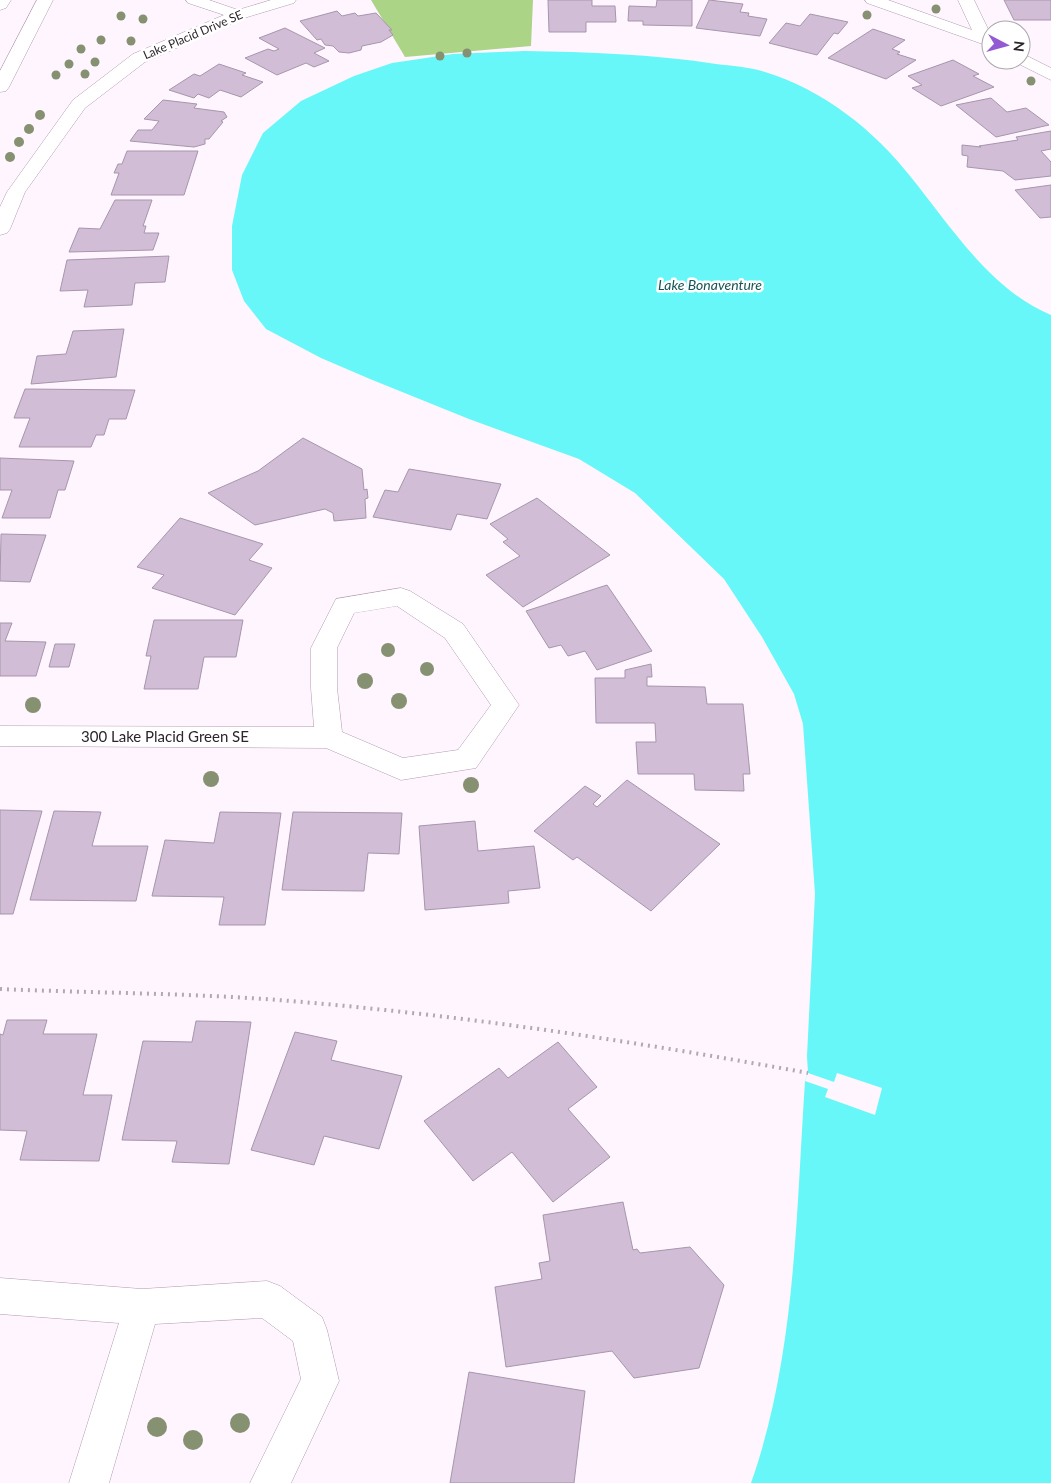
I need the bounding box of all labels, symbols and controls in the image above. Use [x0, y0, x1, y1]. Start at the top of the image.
street label: Lake Placid Drive SE [141, 7, 245, 62]
north arrow [981, 20, 1031, 70]
text: N [1010, 40, 1028, 53]
water label: Lake Bonaventure [658, 276, 762, 293]
street label: 300 Lake Placid Green SE [81, 727, 249, 745]

